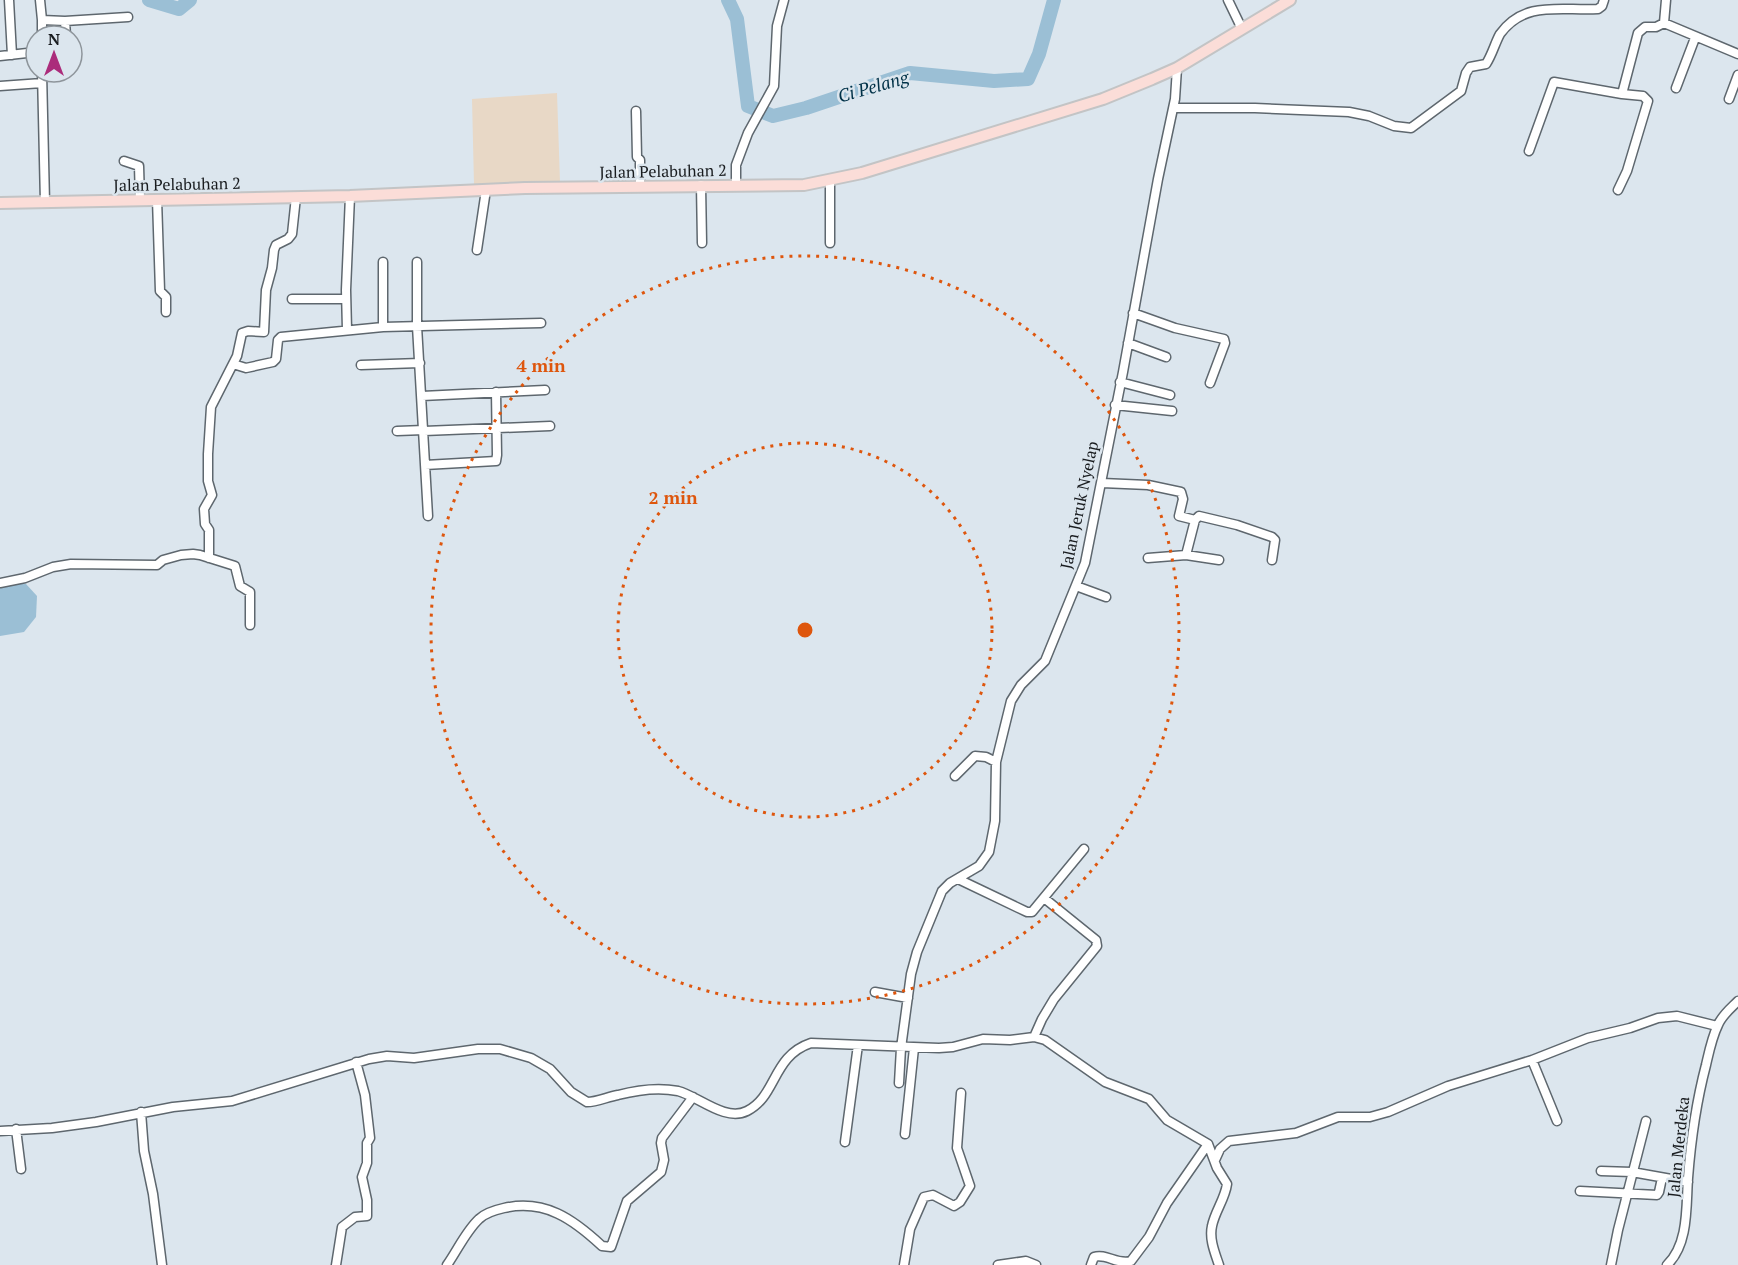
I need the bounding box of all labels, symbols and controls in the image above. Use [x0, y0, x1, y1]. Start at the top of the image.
north arrow [24, 24, 84, 84]
text: N [48, 28, 60, 50]
water label: Ci Pelang [835, 64, 912, 108]
street label: Jalan Pelabuhan 2 [599, 159, 727, 183]
street label: Jalan Pelabuhan 2 [113, 172, 241, 196]
text: 4 min [516, 353, 566, 377]
street label: Jalan Jeruk Nyelap [1055, 439, 1103, 571]
text: 2 min [648, 485, 698, 509]
centre of rings [795, 620, 815, 640]
street label: Jalan Merdeka [1662, 1096, 1694, 1198]

